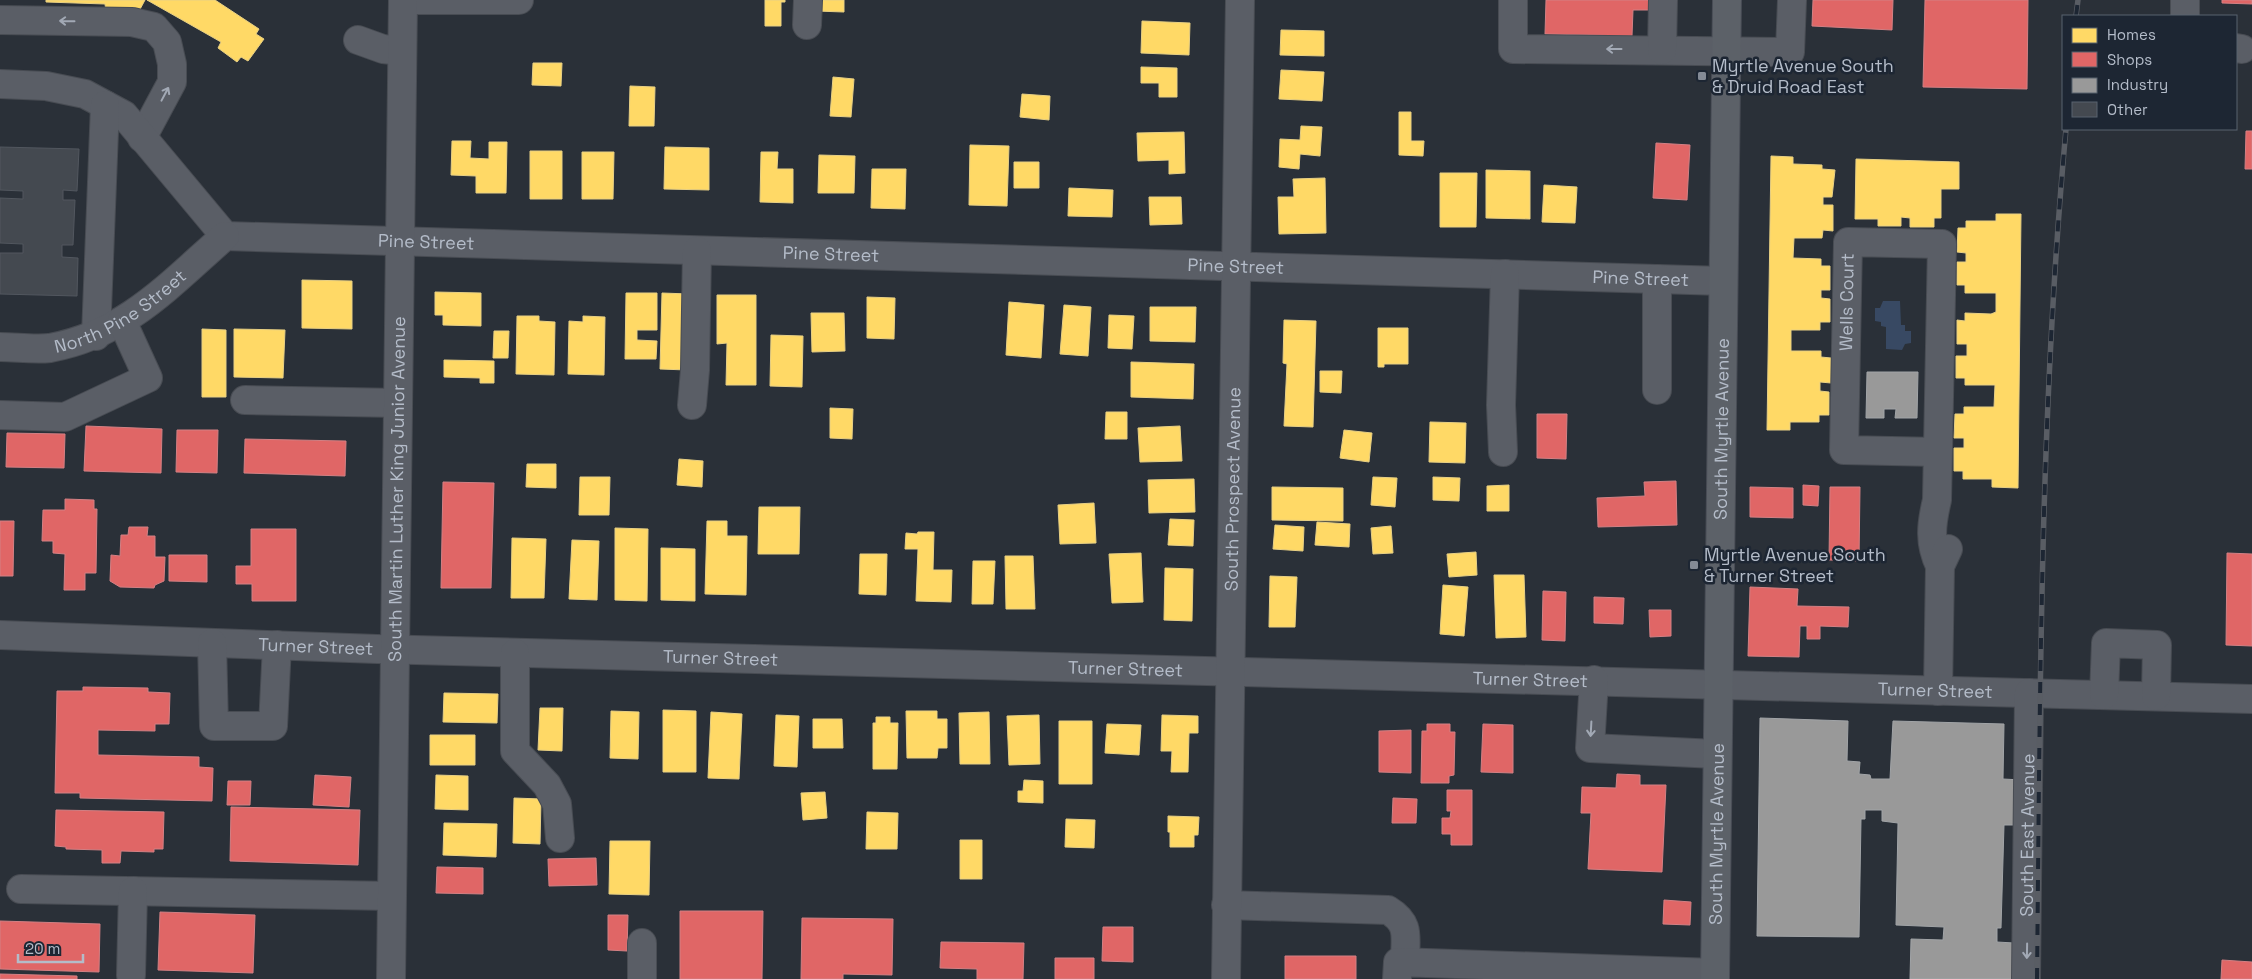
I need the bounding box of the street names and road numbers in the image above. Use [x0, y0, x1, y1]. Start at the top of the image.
street label: Pine Street [378, 229, 475, 254]
street label: Pine Street [782, 241, 880, 267]
street label: Pine Street [1187, 253, 1284, 279]
street label: Wells Court [1834, 253, 1859, 351]
street label: North Pine Street [52, 264, 191, 358]
street label: Pine Street [1592, 265, 1689, 291]
street label: South Martin Luther King Junior Avenue [383, 316, 410, 662]
street label: South Myrtle Avenue [1709, 338, 1734, 520]
street label: South Prospect Avenue [1220, 387, 1245, 591]
street label: Turner Street [258, 633, 374, 660]
street label: Turner Street [663, 645, 779, 671]
street label: Turner Street [1068, 655, 1183, 681]
street label: Turner Street [1472, 666, 1588, 692]
street label: Turner Street [1877, 677, 1993, 703]
street label: South Myrtle Avenue [1704, 743, 1729, 925]
street label: South East Avenue [2015, 753, 2039, 917]

